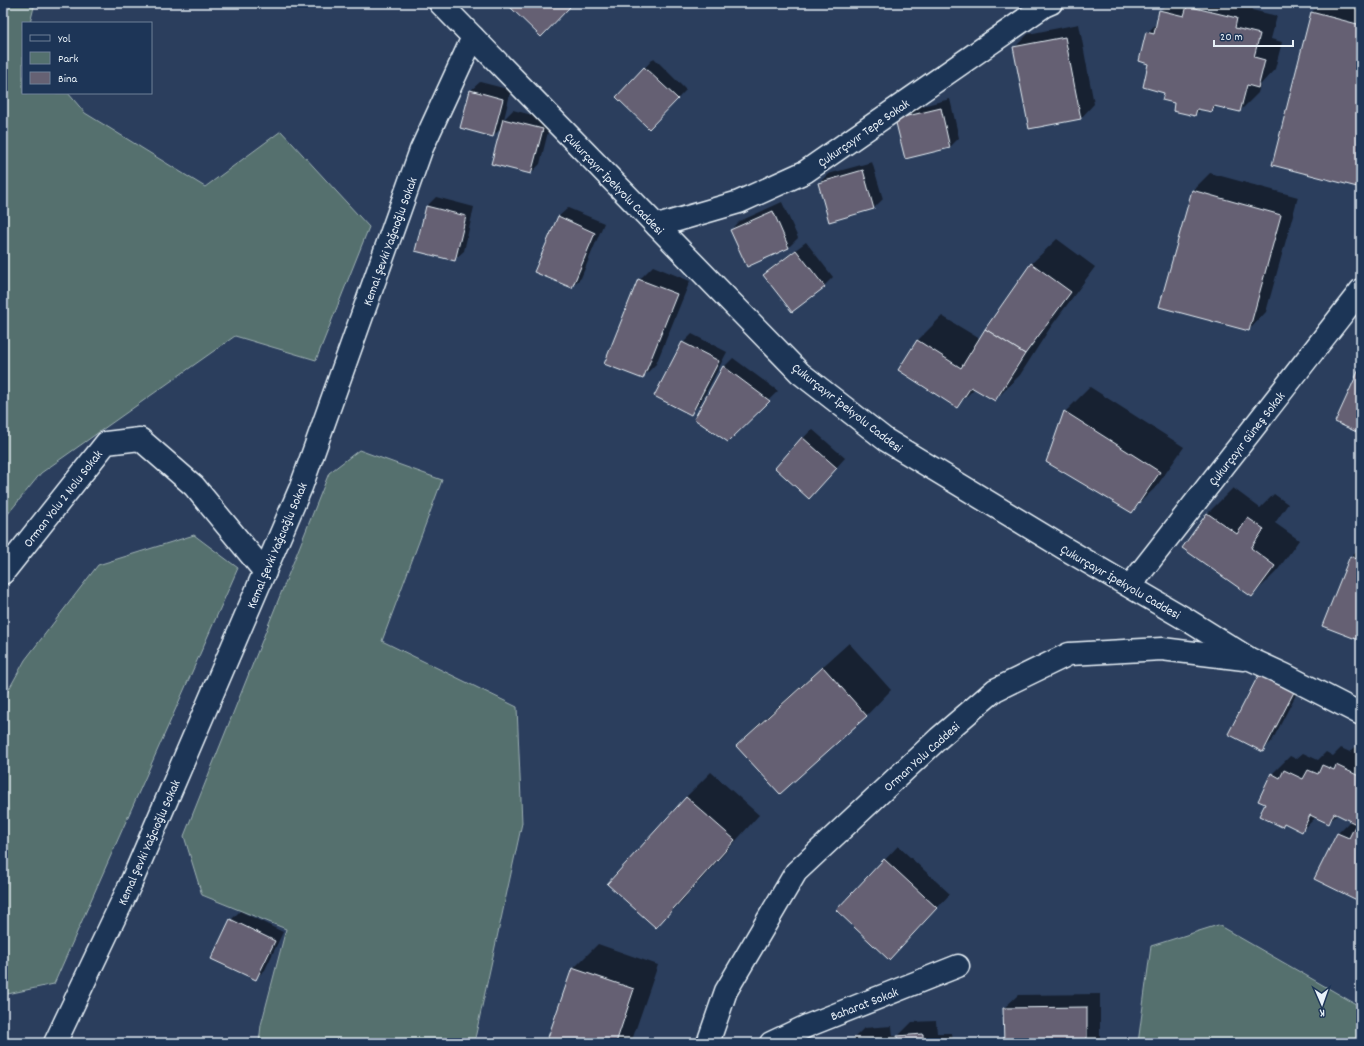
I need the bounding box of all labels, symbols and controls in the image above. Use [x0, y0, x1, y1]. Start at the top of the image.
legend [22, 22, 152, 94]
scale bar [1214, 22, 1293, 48]
text: 20 m [1220, 29, 1243, 46]
text: Yol [58, 31, 71, 48]
text: Park [58, 51, 79, 68]
text: Bina [58, 71, 77, 88]
street label: Çukurçayır Tepe Sokak [815, 95, 914, 173]
street label: Çukurçayır İpekyolu Caddesi [559, 129, 668, 241]
street label: Kemal Şevki Yağcıoğlu Sokak [359, 175, 423, 309]
street label: Çukurçayır İpekyolu Caddesi [787, 360, 906, 459]
street label: Çukurçayır Güneş Sokak [1205, 388, 1291, 491]
street label: Orman Yolu 2 Nolu Sokak [20, 447, 108, 552]
street label: Kemal Şevki Yağcıoğlu Sokak [243, 480, 314, 612]
street label: Çukurçayır İpekyolu Caddesi [1056, 541, 1184, 626]
street label: Orman Yolu Caddesi [880, 718, 965, 797]
street label: Kemal Şevki Yağcıoğlu Sokak [114, 777, 187, 909]
street label: Baharat Sokak [828, 984, 902, 1027]
north arrow [1302, 984, 1342, 1024]
text: K [1319, 1004, 1325, 1020]

